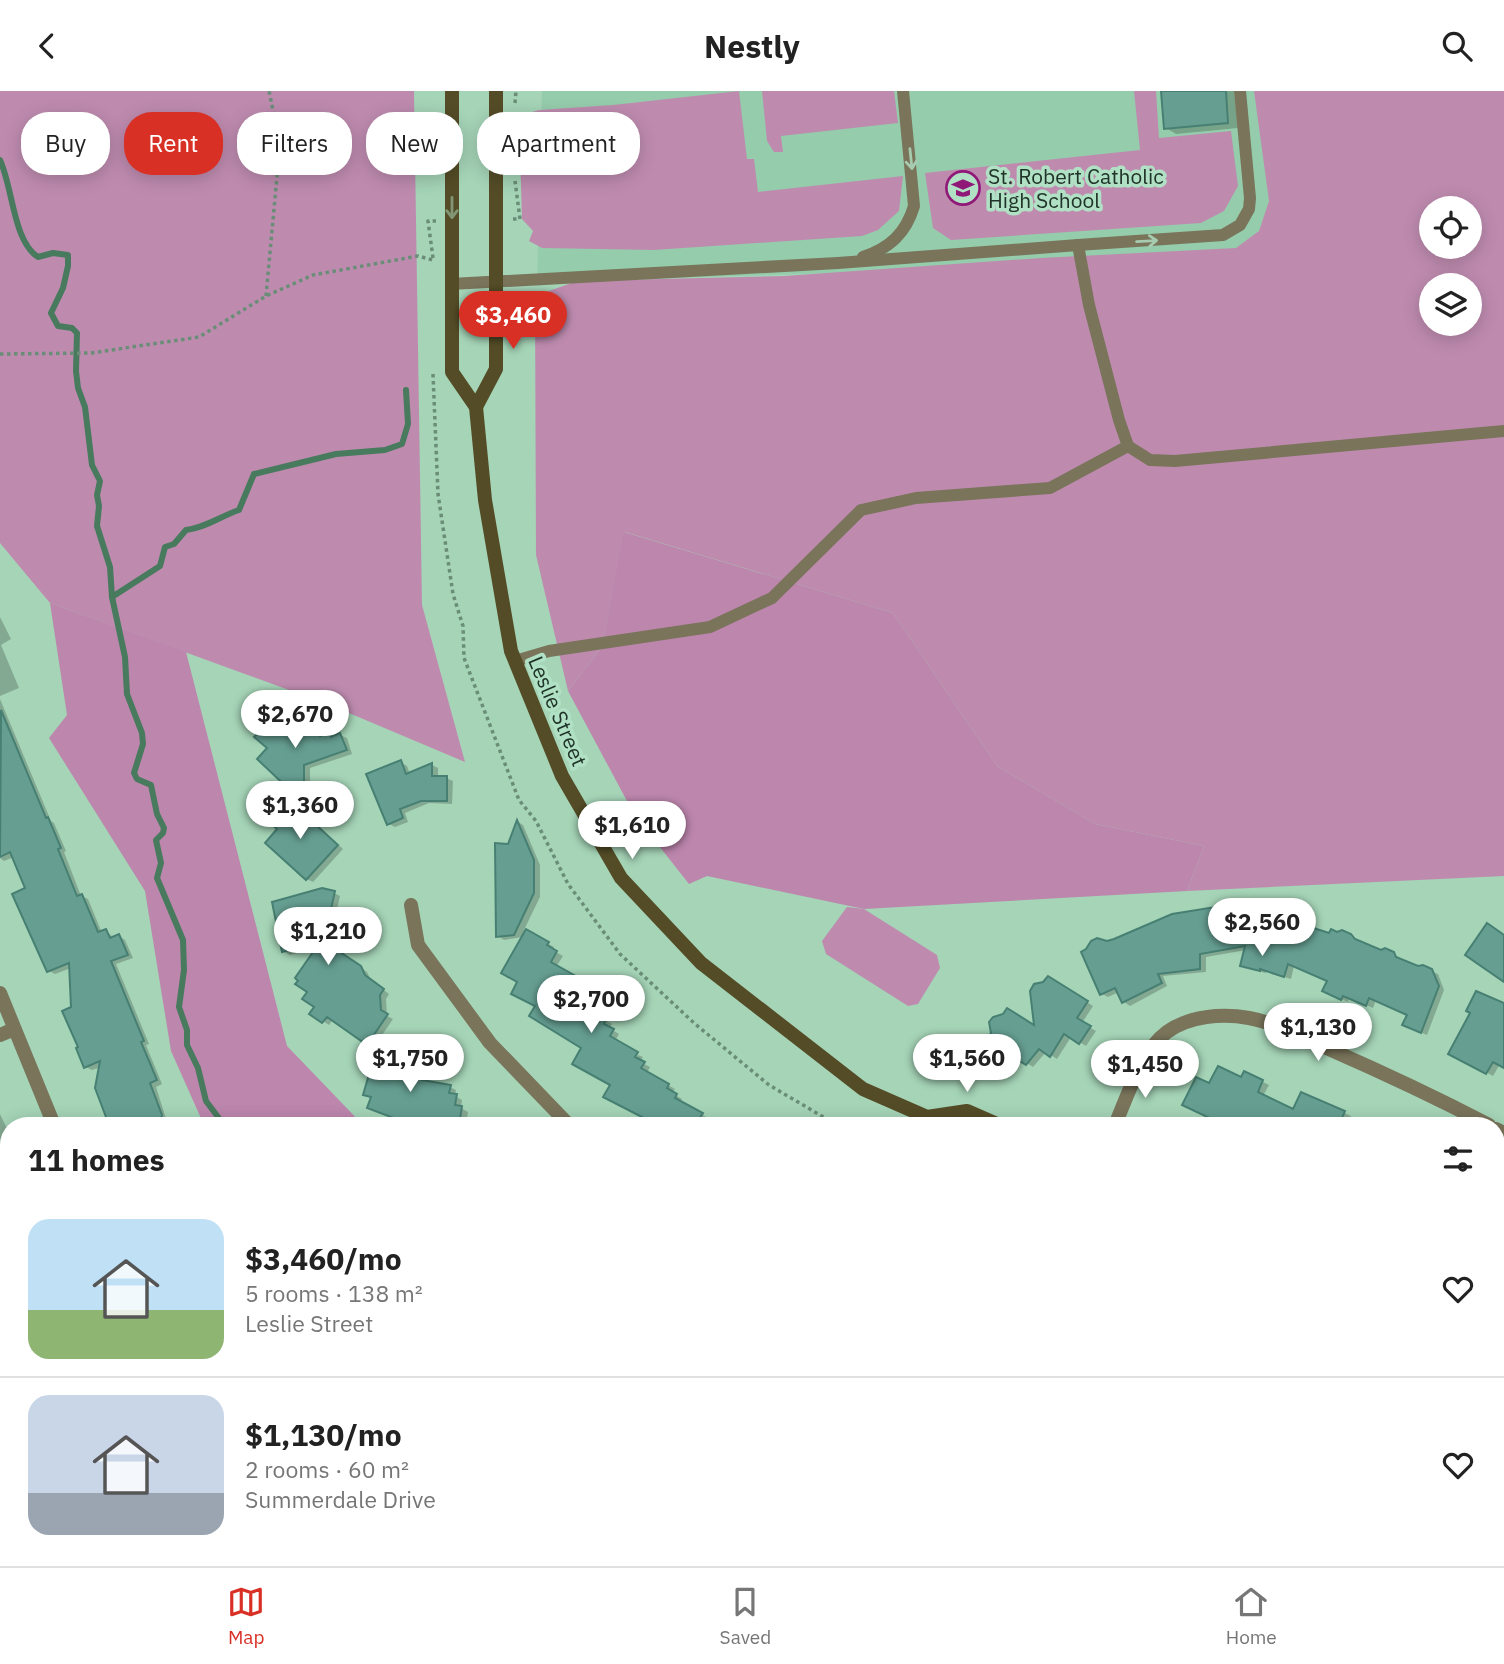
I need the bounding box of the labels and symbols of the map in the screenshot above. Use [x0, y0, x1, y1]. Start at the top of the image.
one-way arrow [905, 147, 918, 170]
place label: St. Robert Catholic High School [988, 162, 1164, 214]
school or university icon: St. Robert Catholic High School [944, 169, 982, 207]
one-way arrow [445, 196, 459, 219]
one-way arrow [1135, 234, 1158, 247]
pin: $3,460 [456, 292, 570, 351]
street label: Leslie Street [522, 652, 594, 770]
pin: $2,670 [238, 691, 352, 750]
pin: $1,360 [243, 781, 357, 841]
pin: $1,610 [575, 801, 689, 861]
pin: $2,560 [1205, 899, 1319, 958]
pin: $1,210 [271, 907, 385, 967]
pin: $2,700 [534, 975, 648, 1035]
pin: $1,130 [1261, 1003, 1375, 1063]
pin: $1,750 [353, 1035, 467, 1094]
pin: $1,560 [910, 1035, 1024, 1094]
pin: $1,450 [1088, 1041, 1202, 1100]

